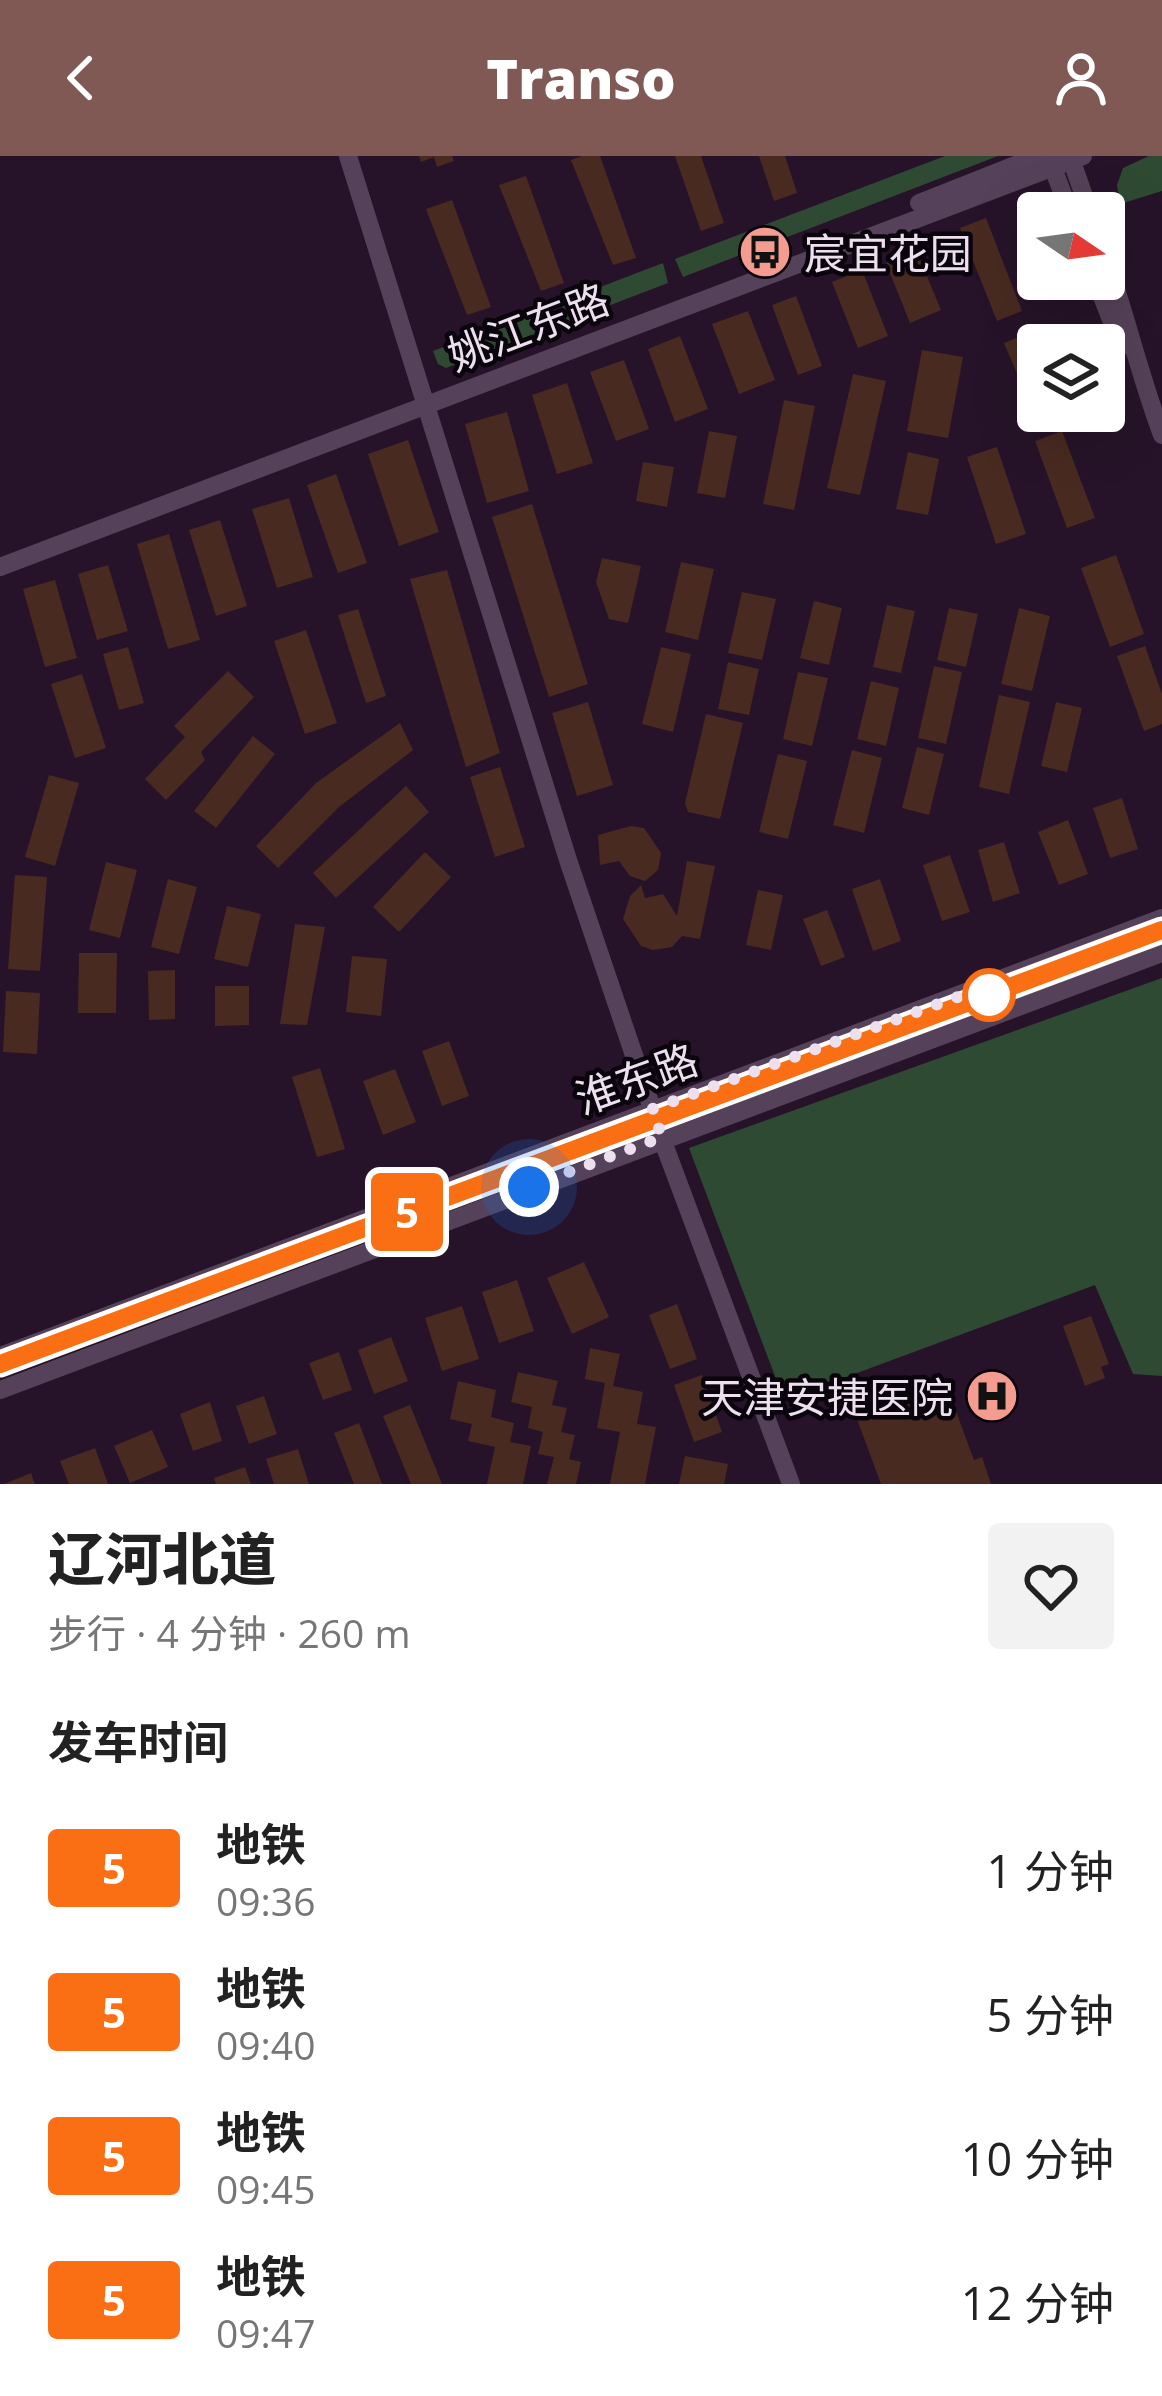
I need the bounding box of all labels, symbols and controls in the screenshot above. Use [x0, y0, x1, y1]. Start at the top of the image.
text: Transo [486, 41, 676, 115]
icon: back [48, 45, 114, 111]
icon: person [1048, 45, 1114, 111]
north arrow [1017, 192, 1125, 300]
map controls [1017, 192, 1125, 432]
bus stop icon: 宸宜花园 [737, 224, 793, 280]
place label: 宸宜花园 [804, 224, 972, 281]
street label: 姚江东路 [439, 269, 617, 383]
button: layers [1017, 324, 1125, 432]
unlabelled marker [964, 970, 1014, 1020]
street label: 淮东路 [567, 1030, 705, 1126]
your location [499, 1157, 559, 1217]
line badge: 5 [368, 1173, 446, 1251]
text: 5 [395, 1183, 419, 1240]
place label: 天津安捷医院 [701, 1368, 953, 1425]
hospital icon: 天津安捷医院 [964, 1368, 1020, 1424]
text: 辽河北道 [48, 1519, 276, 1597]
button: heart [988, 1523, 1114, 1649]
text: 步行 · 4 分钟 · 260 m [48, 1606, 411, 1659]
text: 发车时间 [48, 1711, 228, 1772]
text: 地铁 [216, 1813, 306, 1874]
text: 5 [102, 1839, 126, 1896]
text: 1 分钟 [987, 1840, 1114, 1901]
text: 09:36 [216, 1874, 315, 1927]
text: 地铁 [216, 1957, 306, 2018]
text: 5 [102, 1983, 126, 2040]
text: 5 分钟 [987, 1984, 1114, 2045]
text: 09:40 [216, 2018, 315, 2071]
text: 地铁 [216, 2101, 306, 2162]
text: 5 [102, 2127, 126, 2184]
text: 10 分钟 [961, 2128, 1114, 2189]
text: 09:45 [216, 2162, 315, 2215]
text: 地铁 [216, 2245, 306, 2306]
text: 5 [102, 2271, 126, 2328]
text: 12 分钟 [961, 2272, 1114, 2333]
text: 09:47 [216, 2306, 315, 2359]

